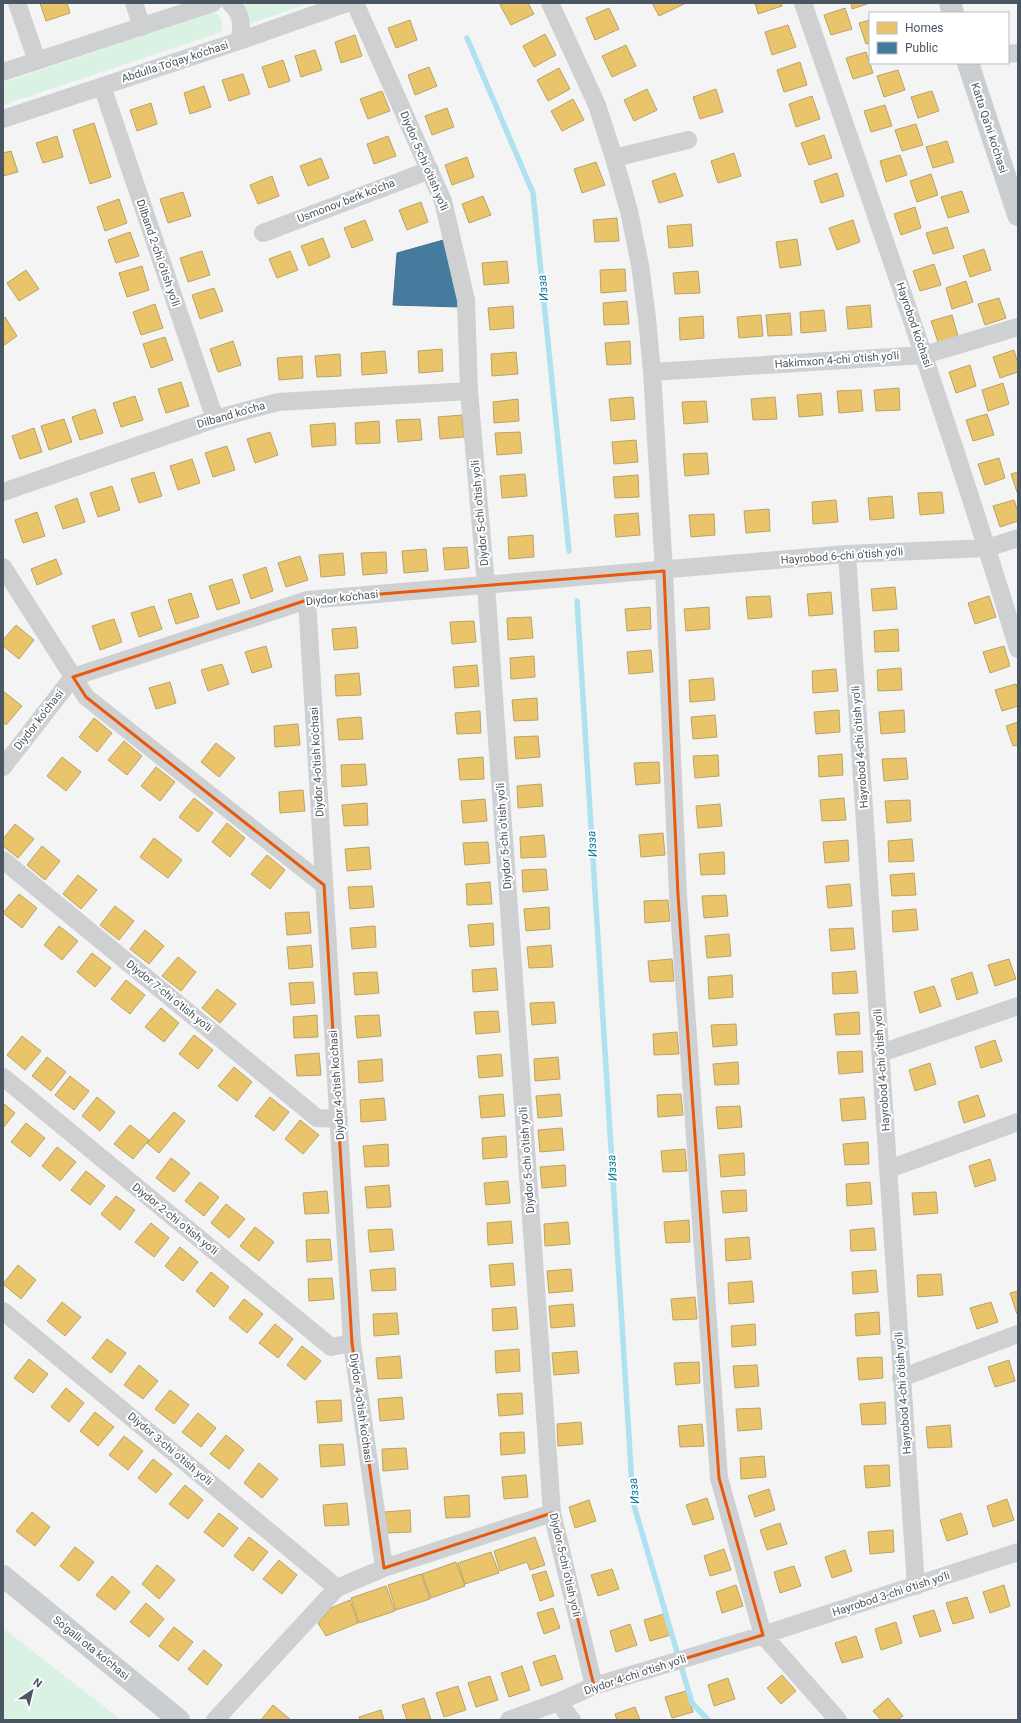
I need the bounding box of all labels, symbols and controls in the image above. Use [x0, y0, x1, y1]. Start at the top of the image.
legend [869, 12, 1009, 64]
text: Homes [905, 21, 943, 35]
street label: Abdulla To'qay ko'chasi [120, 39, 230, 85]
text: Public [905, 41, 938, 55]
street label: Katta Qa'ni ko'chasi [968, 81, 1010, 175]
street label: Diydor 5-chi o'tish yo'li [397, 109, 451, 213]
street label: Usmonov berk ko'cha [295, 176, 397, 226]
street label: Dilband 2-chi o'tish yo'li [134, 198, 182, 308]
water label: Изза [535, 274, 551, 302]
street label: Hayrobod ko'chasi [893, 281, 935, 369]
street label: Hakimxon 4-chi o'tish yo'li [774, 349, 900, 371]
street label: Dilband ko'cha [195, 399, 267, 431]
street label: Diydor 5-chi o'tish yo'li [469, 459, 491, 567]
street label: Hayrobod 6-chi o'tish yo'li [780, 545, 904, 567]
street label: Diydor ko'chasi [305, 588, 379, 608]
street label: Hayrobod 4-chi o'tish yo'li [849, 685, 871, 809]
street label: Diydor ko'chasi [11, 687, 67, 753]
street label: Diydor 4-o'tish ko'chasi [308, 707, 326, 817]
street label: Diydor 5-chi o'tish yo'li [494, 782, 514, 890]
water label: Изза [584, 830, 600, 858]
street label: Diydor 7-chi o'tish yo'li [124, 957, 214, 1035]
street label: Hayrobod 4-chi o'tish yo'li [871, 1008, 893, 1132]
street label: Diydor 4-o'tish ko'chasi [327, 1030, 347, 1140]
street label: Diydor 5-chi o'tish yo'li [517, 1106, 537, 1214]
water label: Изза [604, 1154, 620, 1182]
street label: Diydor 2-chi o'tish yo'li [130, 1180, 220, 1258]
street label: Hayrobod 4-chi o'tish yo'li [892, 1331, 914, 1455]
street label: Diydor 4-o'tish ko'chasi [347, 1352, 375, 1464]
street label: Diydor 3-chi o'tish yo'li [125, 1410, 215, 1488]
water label: Изза [626, 1477, 642, 1505]
street label: Diydor 5-chi o'tish yo'li [547, 1512, 583, 1618]
street label: Hayrobod 3-chi o'tish yo'li [831, 1569, 951, 1619]
street label: So'galli ota ko'chasi [50, 1613, 132, 1683]
street label: Diydor 4-chi o'tish yo'li [582, 1652, 688, 1698]
north arrow [12, 1671, 52, 1711]
text: N [31, 1676, 45, 1691]

